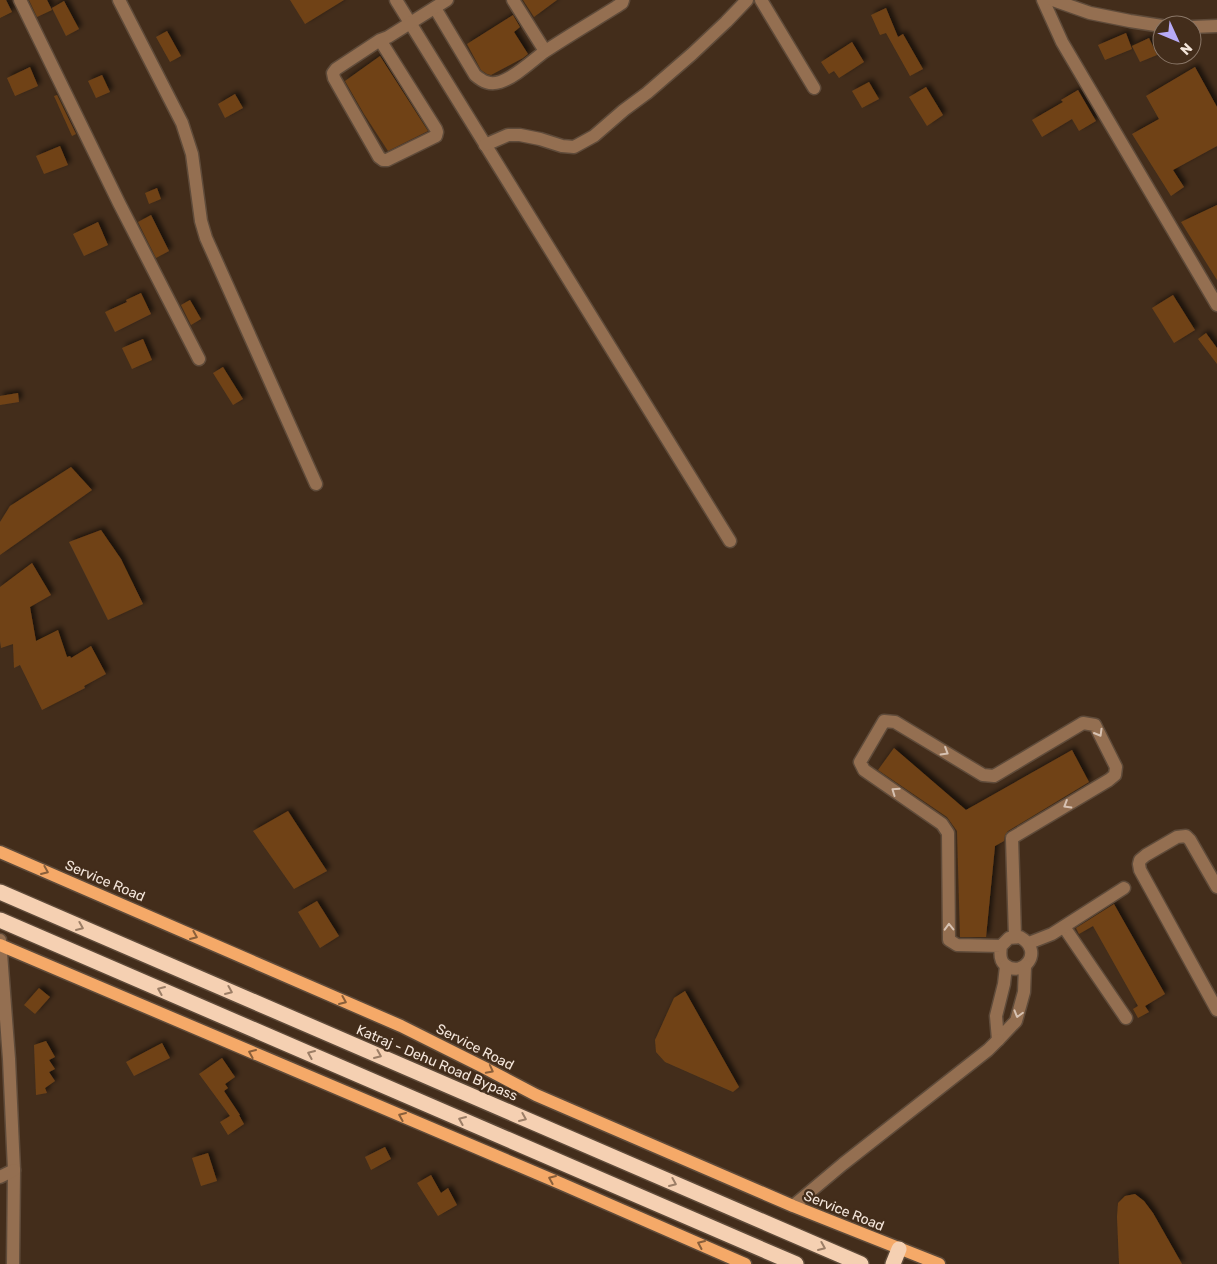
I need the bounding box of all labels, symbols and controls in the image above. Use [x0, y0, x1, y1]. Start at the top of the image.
north arrow [1152, 15, 1202, 65]
text: N [1176, 39, 1196, 58]
one-way arrow [1092, 727, 1102, 736]
one-way arrow [939, 746, 948, 756]
one-way arrow [891, 788, 901, 797]
one-way arrow [1063, 799, 1072, 809]
street label: Service Road [62, 857, 148, 905]
one-way arrow [40, 865, 49, 876]
one-way arrow [75, 920, 84, 931]
one-way arrow [944, 923, 954, 930]
one-way arrow [189, 929, 198, 940]
one-way arrow [157, 985, 166, 996]
one-way arrow [224, 985, 233, 996]
one-way arrow [338, 994, 347, 1005]
one-way arrow [1013, 1009, 1024, 1018]
street label: Service Road [433, 1020, 517, 1074]
street label: Katraj - Dehu Road Bypass [354, 1021, 520, 1105]
one-way arrow [248, 1048, 257, 1059]
one-way arrow [373, 1049, 382, 1060]
one-way arrow [307, 1050, 316, 1061]
one-way arrow [484, 1064, 493, 1074]
one-way arrow [398, 1112, 407, 1123]
one-way arrow [519, 1113, 527, 1123]
one-way arrow [458, 1115, 467, 1126]
one-way arrow [548, 1175, 557, 1186]
one-way arrow [668, 1176, 677, 1187]
street label: Service Road [801, 1187, 887, 1235]
one-way arrow [697, 1240, 706, 1251]
one-way arrow [817, 1241, 826, 1251]

